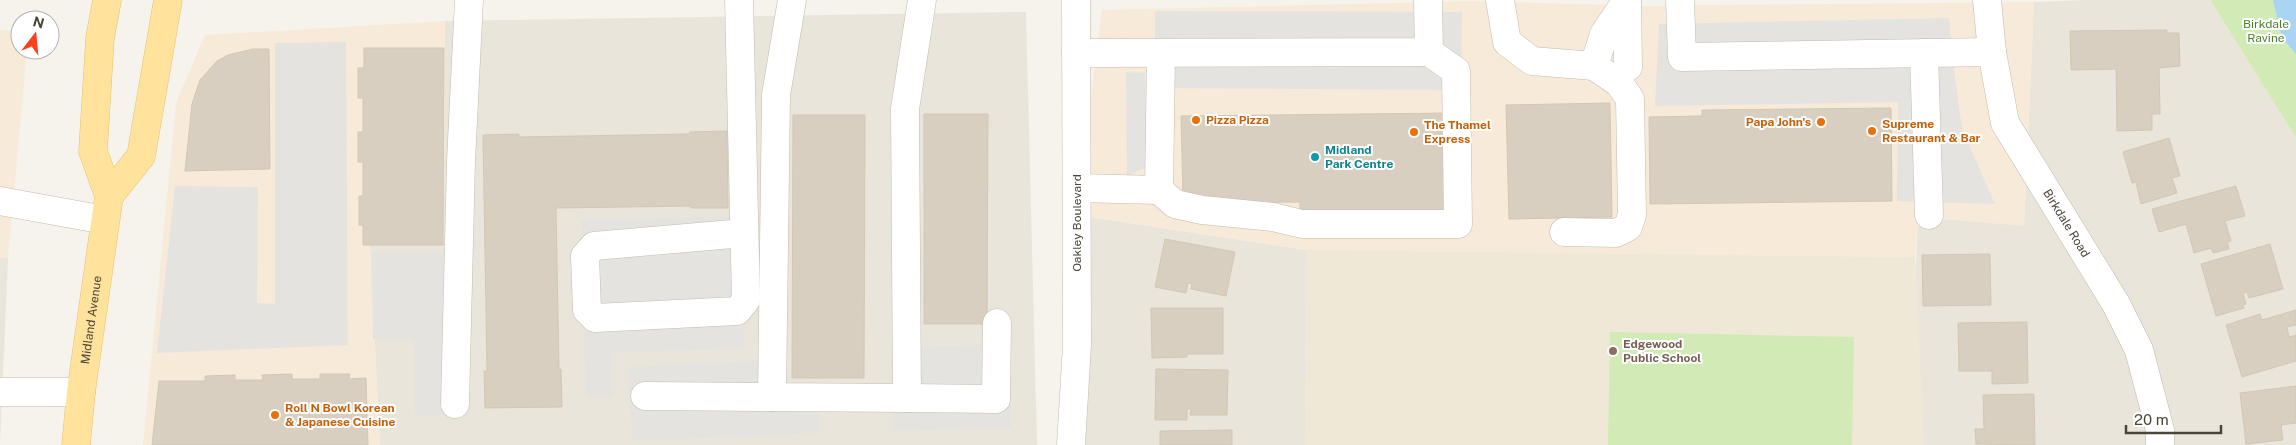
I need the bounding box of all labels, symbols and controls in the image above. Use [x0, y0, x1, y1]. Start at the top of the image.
north arrow [10, 10, 60, 60]
text: N [31, 13, 46, 32]
park label: Birkdale Ravine [2243, 17, 2289, 45]
place label: Pizza Pizza [1206, 113, 1269, 127]
marker: Pizza Pizza [1190, 114, 1202, 126]
place label: Papa John's [1746, 115, 1811, 129]
marker: Papa John's [1815, 116, 1827, 128]
place label: Supreme Restaurant & Bar [1882, 117, 1981, 145]
place label: The Thamel Express [1424, 118, 1491, 146]
marker: Supreme Restaurant & Bar [1866, 125, 1878, 137]
marker: The Thamel Express [1408, 126, 1420, 138]
place label: Midland Park Centre [1325, 143, 1393, 171]
marker: Midland Park Centre [1309, 151, 1321, 163]
street label: Oakley Boulevard [1070, 174, 1084, 272]
street label: Birkdale Road [2040, 187, 2093, 260]
street label: Midland Avenue [78, 275, 105, 365]
place label: Edgewood Public School [1623, 337, 1701, 365]
marker: Edgewood Public School [1607, 345, 1619, 357]
place label: Roll N Bowl Korean & Japanese Cuisine [285, 401, 395, 429]
scale bar [2126, 402, 2221, 434]
marker: Roll N Bowl Korean & Japanese Cuisine [269, 409, 281, 421]
text: 20 m [2134, 411, 2169, 428]

